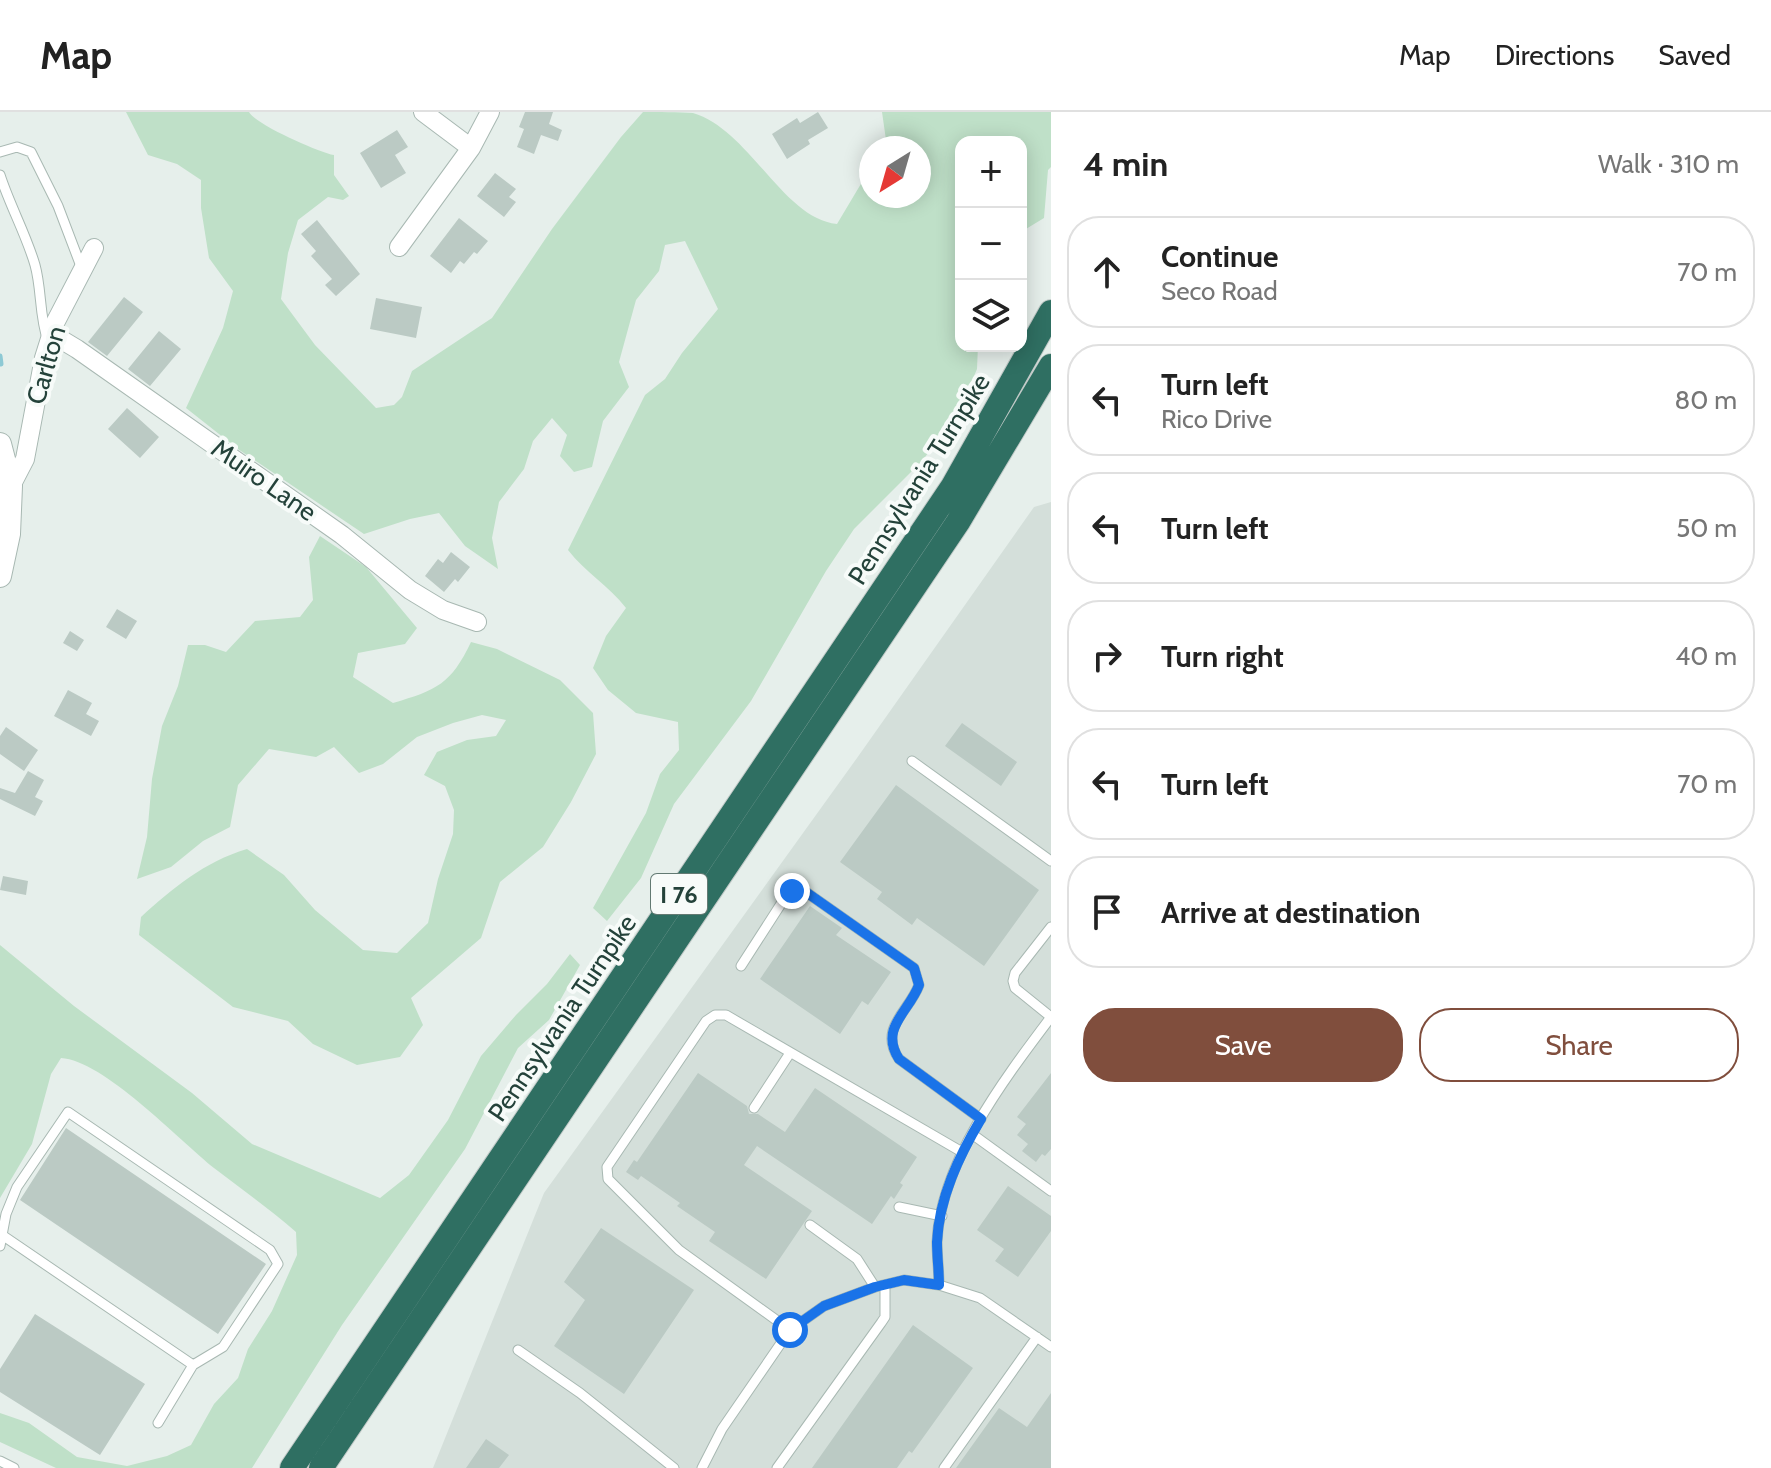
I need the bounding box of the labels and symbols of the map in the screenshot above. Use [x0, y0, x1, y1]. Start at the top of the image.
north arrow [859, 136, 931, 208]
street label: Carlton [20, 322, 72, 408]
street label: Pennsylvania Turnpike [841, 368, 997, 590]
street label: Muiro Lane [205, 432, 323, 528]
route end [774, 873, 810, 909]
road number: I 76 [651, 874, 707, 914]
street label: Pennsylvania Turnpike [481, 908, 643, 1128]
route start [772, 1312, 808, 1348]

